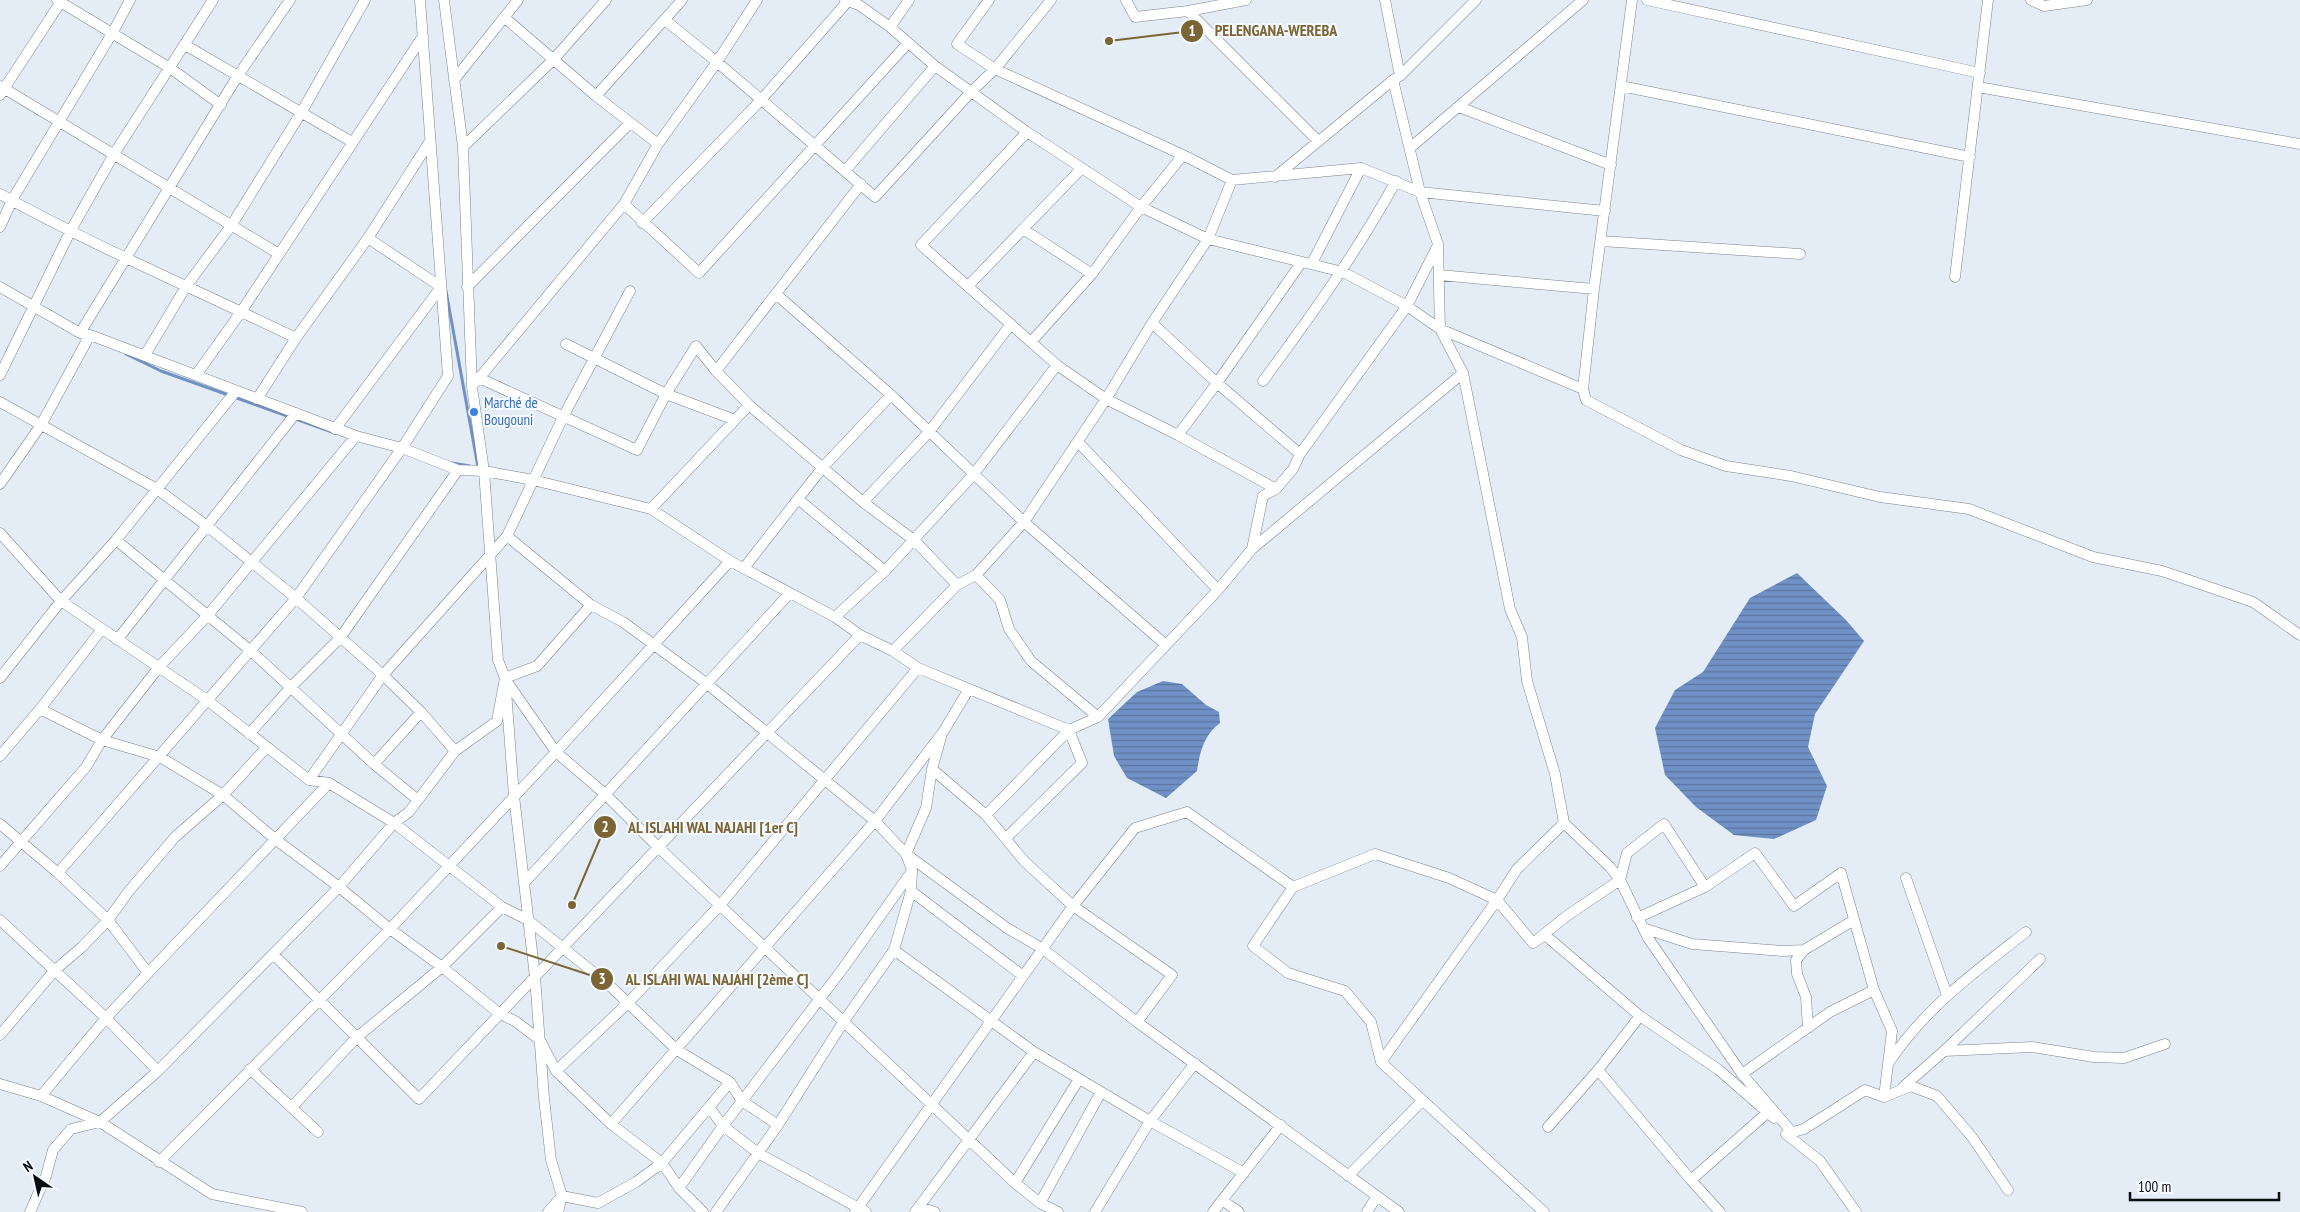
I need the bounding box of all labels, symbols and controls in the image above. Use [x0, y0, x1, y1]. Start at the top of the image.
callout: PELENGANA-WEREBA [1179, 15, 1347, 46]
text: PELENGANA-WEREBA [1215, 20, 1338, 40]
text: 1 [1188, 21, 1196, 40]
place label: Marché de Bougouni [484, 393, 538, 429]
marker: Marché de Bougouni [468, 406, 480, 418]
callout: AL ISLAHI WAL NAJAHI [1er C] [592, 811, 809, 842]
text: 2 [601, 817, 609, 836]
text: AL ISLAHI WAL NAJAHI [1er C] [627, 817, 798, 837]
callout: AL ISLAHI WAL NAJAHI [2ème C] [589, 964, 819, 995]
text: 3 [598, 969, 606, 988]
text: AL ISLAHI WAL NAJAHI [2ème C] [625, 969, 808, 989]
north arrow [10, 1152, 60, 1202]
text: N [20, 1157, 36, 1176]
scale bar [2130, 1170, 2279, 1202]
text: 100 m [2138, 1177, 2171, 1196]

